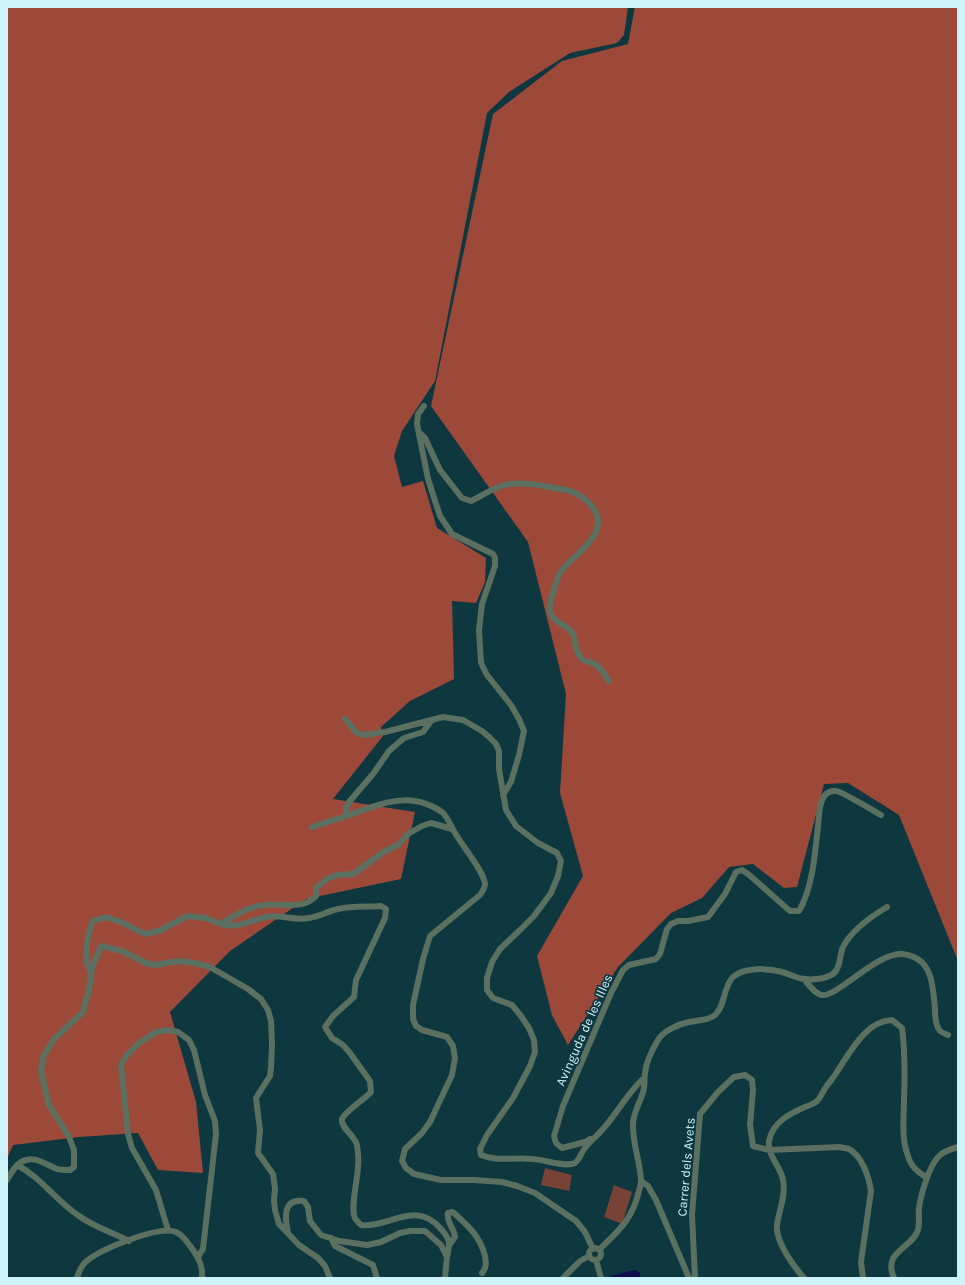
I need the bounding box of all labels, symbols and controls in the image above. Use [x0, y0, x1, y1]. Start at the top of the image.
street label: Avinguda de les Illes [553, 972, 615, 1088]
street label: Carrer dels Avets [674, 1117, 698, 1217]

